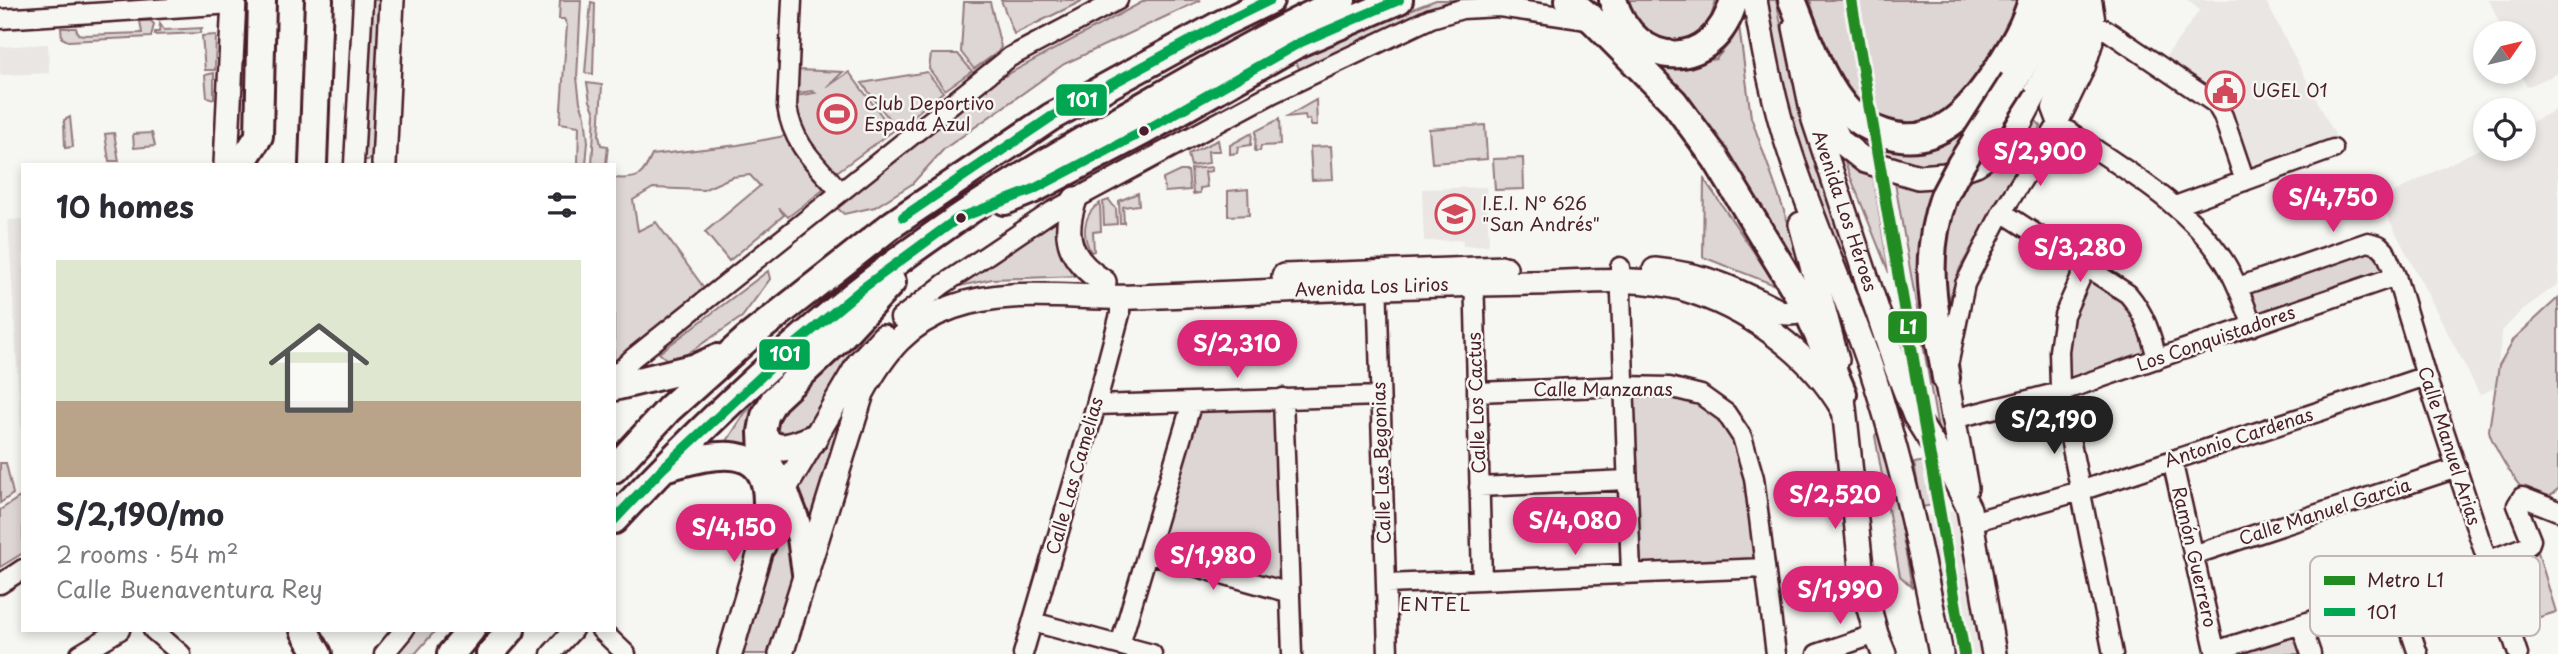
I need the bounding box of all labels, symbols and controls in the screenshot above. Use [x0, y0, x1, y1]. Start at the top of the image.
north arrow [2473, 21, 2536, 84]
map controls [2473, 21, 2536, 161]
public building icon: UGEL 01 [2204, 70, 2246, 112]
place label: UGEL 01 [2252, 76, 2328, 103]
line badge: 101 [1055, 83, 1108, 117]
text: 101 [1066, 85, 1098, 113]
place label: Club Deportivo Espada Azul [864, 89, 994, 137]
sports icon: Club Deportivo Espada Azul [816, 93, 858, 135]
button: locate [2473, 98, 2536, 161]
unlabelled marker [1137, 124, 1151, 138]
street label: Avenida Los Héroes [1806, 126, 1885, 295]
pin: S/2,900 [1975, 128, 2105, 188]
text: S/2,900 [1994, 133, 2086, 168]
pin: S/4,750 [2268, 174, 2398, 234]
text: S/4,750 [2288, 179, 2378, 214]
text: 10 homes [56, 183, 194, 228]
icon: filters [543, 186, 581, 224]
place label: I.E.I. N° 626 "San Andrés" [1482, 189, 1600, 237]
school or university icon: I.E.I. N° 626 "San Andrés" [1434, 193, 1476, 235]
unlabelled marker [954, 211, 968, 225]
pin: S/3,280 [2015, 224, 2145, 284]
text: S/3,280 [2034, 229, 2126, 264]
street label: Avenida Los Lirios [1294, 270, 1449, 302]
street label: Los Conquistadores [2133, 298, 2298, 377]
icon: home [256, 305, 382, 431]
line badge: L1 [1887, 310, 1928, 344]
text: L1 [1899, 312, 1917, 340]
pin: S/2,310 [1172, 320, 1302, 380]
text: S/2,310 [1193, 325, 1281, 360]
street label: Calle Los Cactus [1460, 332, 1491, 474]
line badge: 101 [758, 338, 811, 371]
text: 101 [769, 339, 801, 367]
street label: Calle Manuel Arias [2412, 363, 2489, 529]
street label: Calle Manzanas [1533, 375, 1673, 402]
street label: Calle Las Begonias [1364, 381, 1397, 545]
street label: Calle Las Camelias [1038, 393, 1109, 558]
pin: S/2,190 [1989, 396, 2119, 456]
street label: Antonio Cardenas [2161, 400, 2316, 473]
text: S/2,190 [2011, 401, 2097, 436]
street label: Calle Manuel Garcia [2235, 470, 2414, 551]
pin: S/2,520 [1770, 472, 1900, 531]
text: S/2,520 [1789, 476, 1881, 511]
street label: Ramón Guerrero [2166, 483, 2225, 630]
text: S/2,190/mo [56, 491, 224, 536]
pin: S/4,080 [1510, 498, 1640, 557]
text: S/4,080 [1529, 502, 1621, 537]
pin: S/4,150 [669, 504, 799, 564]
text: S/4,150 [692, 509, 776, 544]
pin: S/1,980 [1148, 532, 1278, 592]
text: 2 rooms · 54 m² [56, 536, 239, 571]
text: S/1,980 [1170, 537, 1256, 572]
legend [2310, 556, 2540, 636]
text: Metro L1 [2367, 565, 2444, 593]
pin: S/1,990 [1775, 566, 1905, 626]
text: Calle Buenaventura Rey [56, 571, 323, 606]
text: S/1,990 [1797, 571, 1883, 606]
district label: ENTEL [1400, 589, 1472, 617]
text: 101 [2367, 597, 2397, 625]

